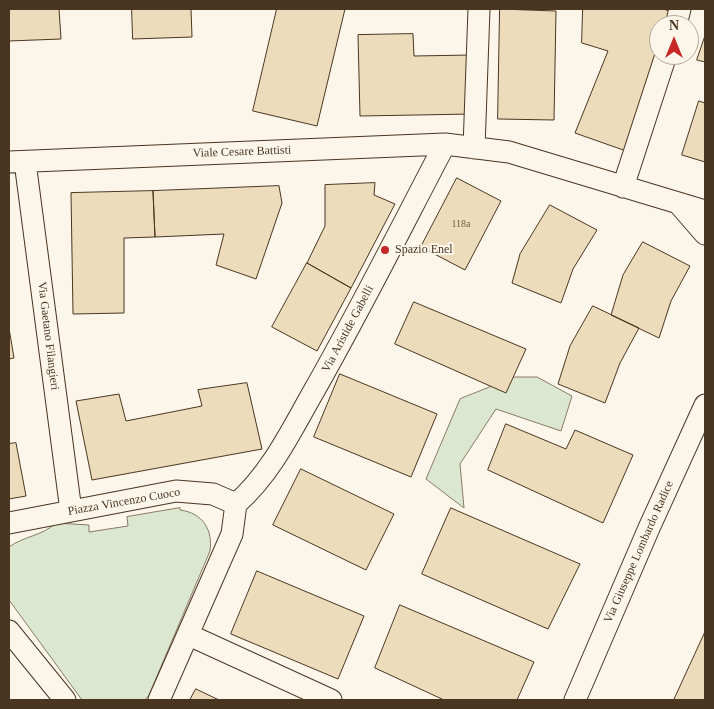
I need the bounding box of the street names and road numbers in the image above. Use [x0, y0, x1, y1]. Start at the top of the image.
street label: Viale Cesare Battisti [192, 143, 292, 161]
street label: Via Gaetano Filangieri [34, 281, 62, 391]
street label: Via Aristide Gabelli [319, 283, 377, 375]
street label: Via Giuseppe Lombardo Radice [601, 479, 677, 625]
street label: Piazza Vincenzo Cuoco [67, 485, 181, 519]

